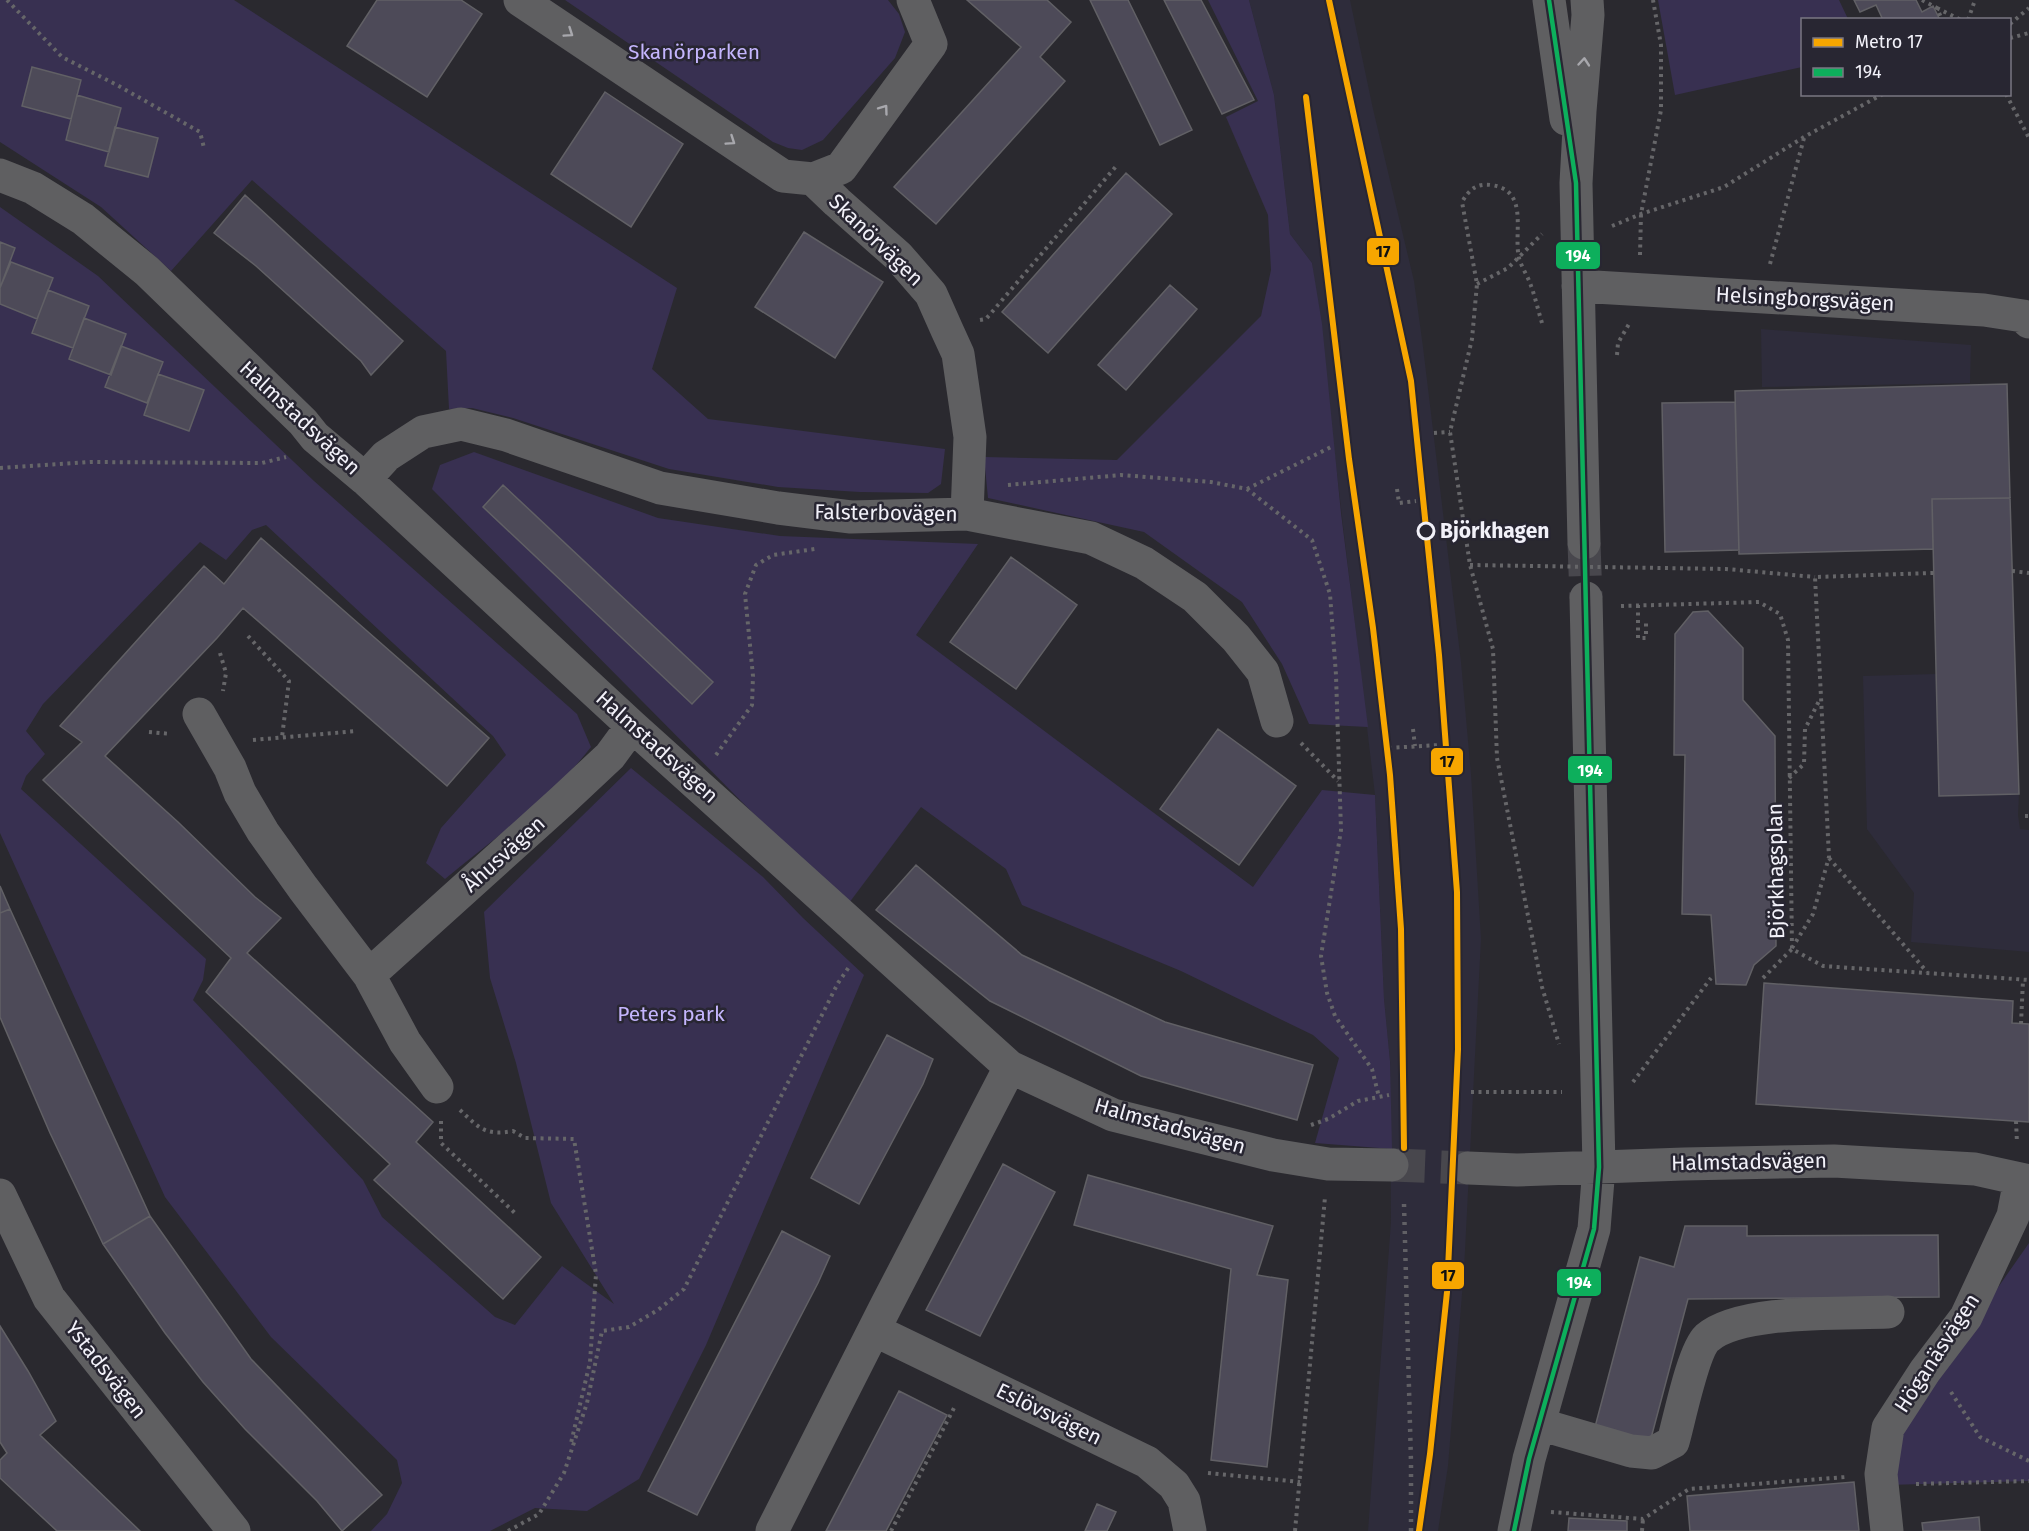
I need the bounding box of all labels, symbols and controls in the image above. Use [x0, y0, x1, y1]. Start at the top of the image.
legend [1801, 18, 2011, 96]
one-way arrow [563, 25, 573, 37]
text: Metro 17 [1855, 31, 1923, 53]
park label: Skanörparken [628, 39, 760, 65]
one-way arrow [1577, 57, 1590, 67]
text: 194 [1855, 61, 1882, 83]
one-way arrow [876, 105, 887, 116]
one-way arrow [724, 134, 735, 145]
street label: Skanörvägen [823, 188, 929, 292]
line badge: 17 [1366, 237, 1400, 266]
line badge: 194 [1555, 241, 1601, 270]
text: 17 [1376, 242, 1391, 261]
text: 194 [1565, 246, 1591, 265]
street label: Helsingborgsvägen [1715, 281, 1895, 317]
street label: Halmstadsvägen [234, 355, 366, 481]
street label: Falsterbovägen [814, 499, 958, 527]
place label: Björkhagen [1440, 518, 1549, 544]
marker: Björkhagen [1417, 522, 1435, 540]
street label: Halmstadsvägen [590, 685, 724, 809]
line badge: 17 [1430, 747, 1464, 776]
text: 17 [1440, 752, 1455, 771]
line badge: 194 [1567, 755, 1613, 784]
text: 194 [1577, 761, 1603, 780]
street label: Björkhagsplan [1762, 803, 1790, 939]
street label: Åhusvägen [458, 810, 550, 898]
park label: Peters park [617, 1001, 725, 1027]
street label: Halmstadsvägen [1091, 1092, 1249, 1160]
street label: Halmstadsvägen [1671, 1148, 1827, 1176]
line badge: 17 [1431, 1261, 1465, 1290]
text: 17 [1441, 1266, 1456, 1285]
line badge: 194 [1556, 1268, 1602, 1297]
text: 194 [1566, 1273, 1592, 1292]
street label: Höganäsvägen [1889, 1288, 1985, 1418]
street label: Ystadsvägen [60, 1316, 152, 1424]
street label: Eslövsvägen [992, 1377, 1106, 1451]

